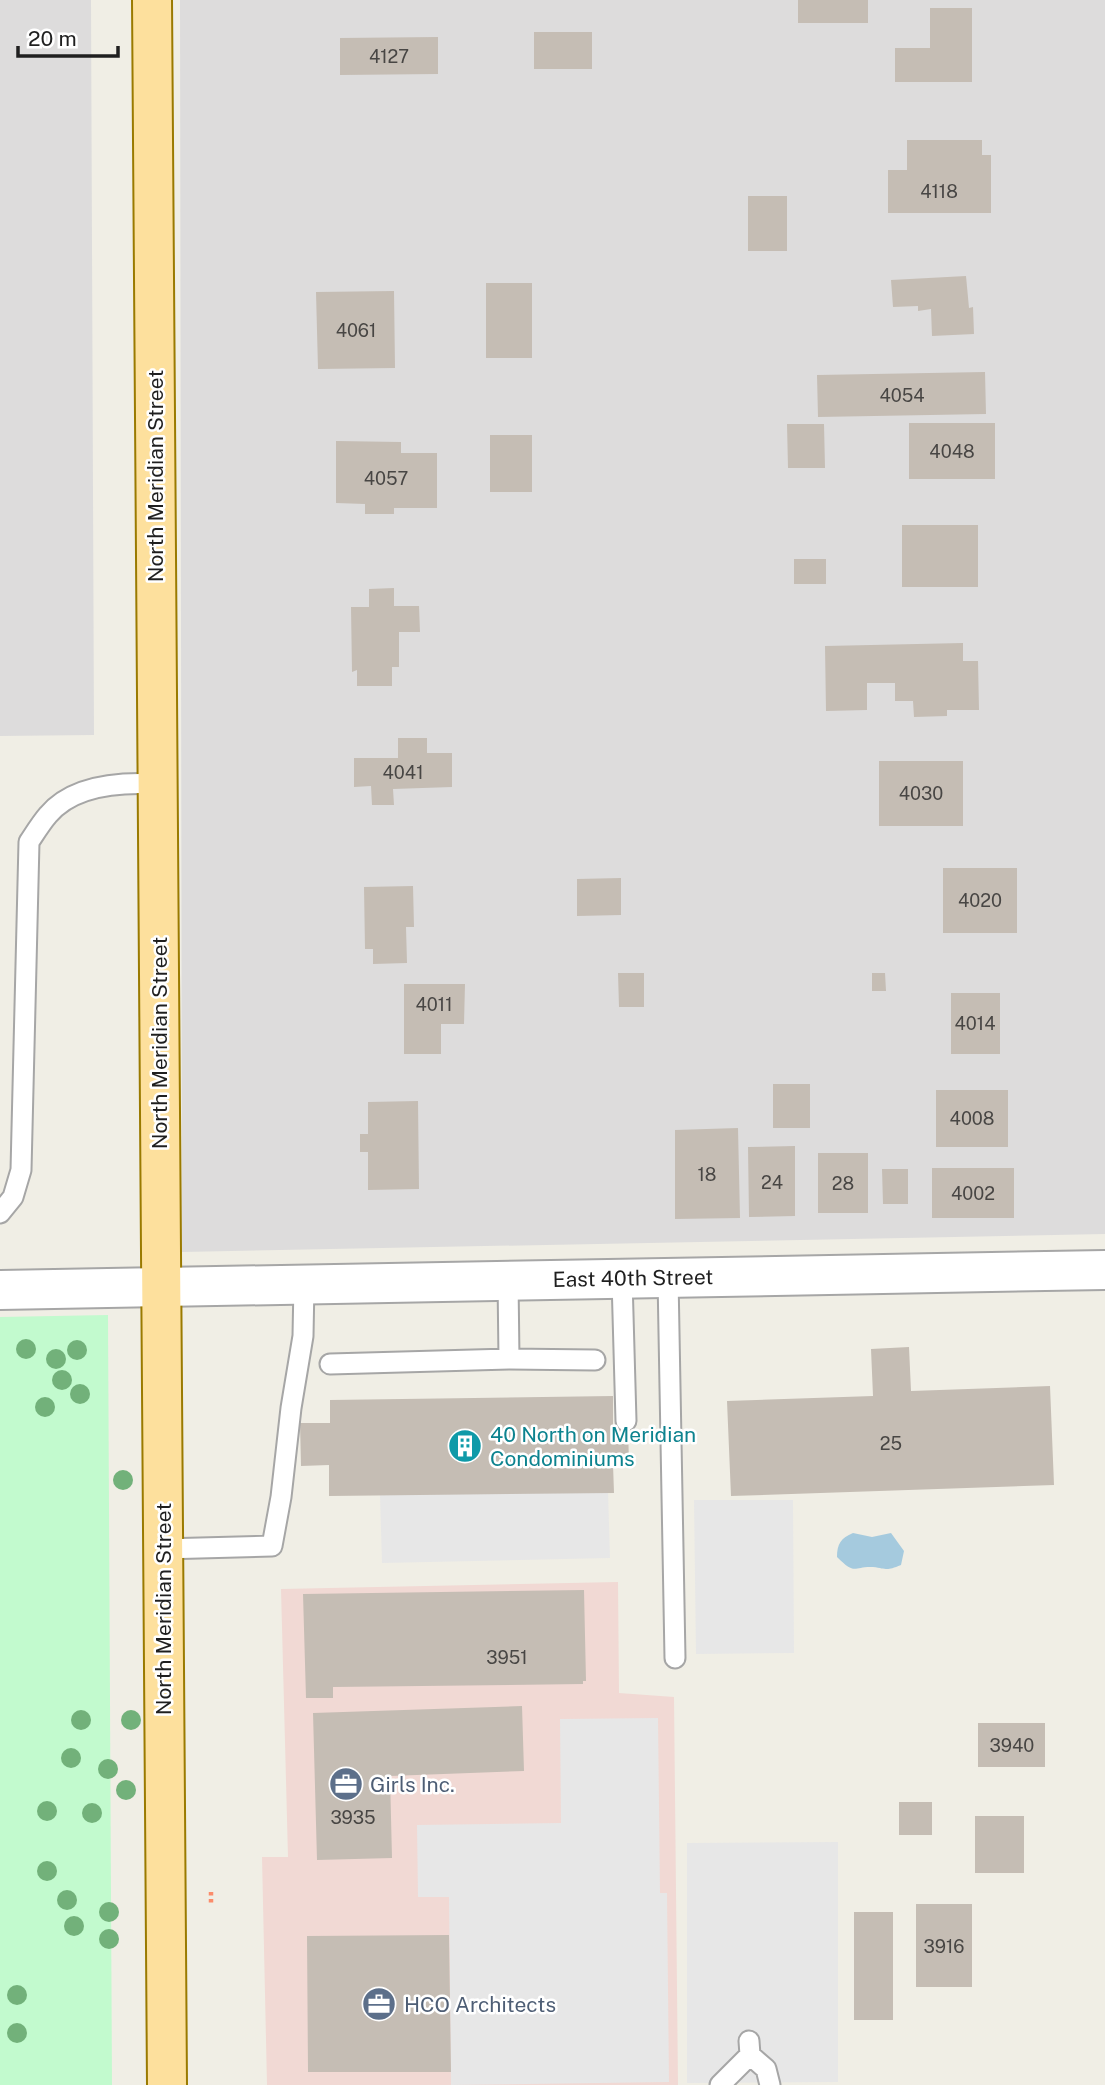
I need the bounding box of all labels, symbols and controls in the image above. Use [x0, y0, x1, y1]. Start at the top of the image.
scale bar [18, 14, 117, 58]
text: 20 m [28, 26, 77, 51]
house number: 4127 [369, 46, 409, 67]
house number: 4118 [920, 181, 958, 202]
house number: 4061 [336, 320, 376, 341]
street label: North Meridian Street [143, 370, 168, 582]
house number: 4054 [879, 385, 925, 406]
house number: 4048 [929, 441, 975, 462]
house number: 4057 [364, 468, 408, 489]
house number: 4041 [383, 762, 423, 783]
house number: 4030 [899, 783, 943, 804]
house number: 4020 [958, 890, 1002, 911]
street label: North Meridian Street [147, 937, 172, 1149]
house number: 4011 [416, 994, 452, 1015]
house number: 4014 [955, 1013, 995, 1034]
house number: 4008 [950, 1108, 994, 1129]
house number: 18 [698, 1164, 716, 1185]
house number: 24 [761, 1172, 783, 1193]
house number: 28 [832, 1173, 854, 1194]
house number: 4002 [951, 1183, 995, 1204]
street label: East 40th Street [552, 1264, 714, 1292]
place label: 40 North on Meridian Condominiums [490, 1422, 696, 1471]
building icon: 40 North on Meridian Condominiums [446, 1427, 484, 1465]
house number: 25 [880, 1433, 902, 1454]
street label: North Meridian Street [151, 1503, 176, 1715]
house number: 3951 [486, 1647, 528, 1668]
house number: 3940 [990, 1735, 1034, 1756]
office icon: Girls Inc. [327, 1765, 365, 1803]
place label: Girls Inc. [370, 1772, 455, 1797]
house number: 3935 [330, 1807, 376, 1828]
house number: 3916 [924, 1936, 965, 1957]
office icon: HCO Architects [360, 1985, 398, 2023]
place label: HCO Architects [404, 1992, 556, 2017]

